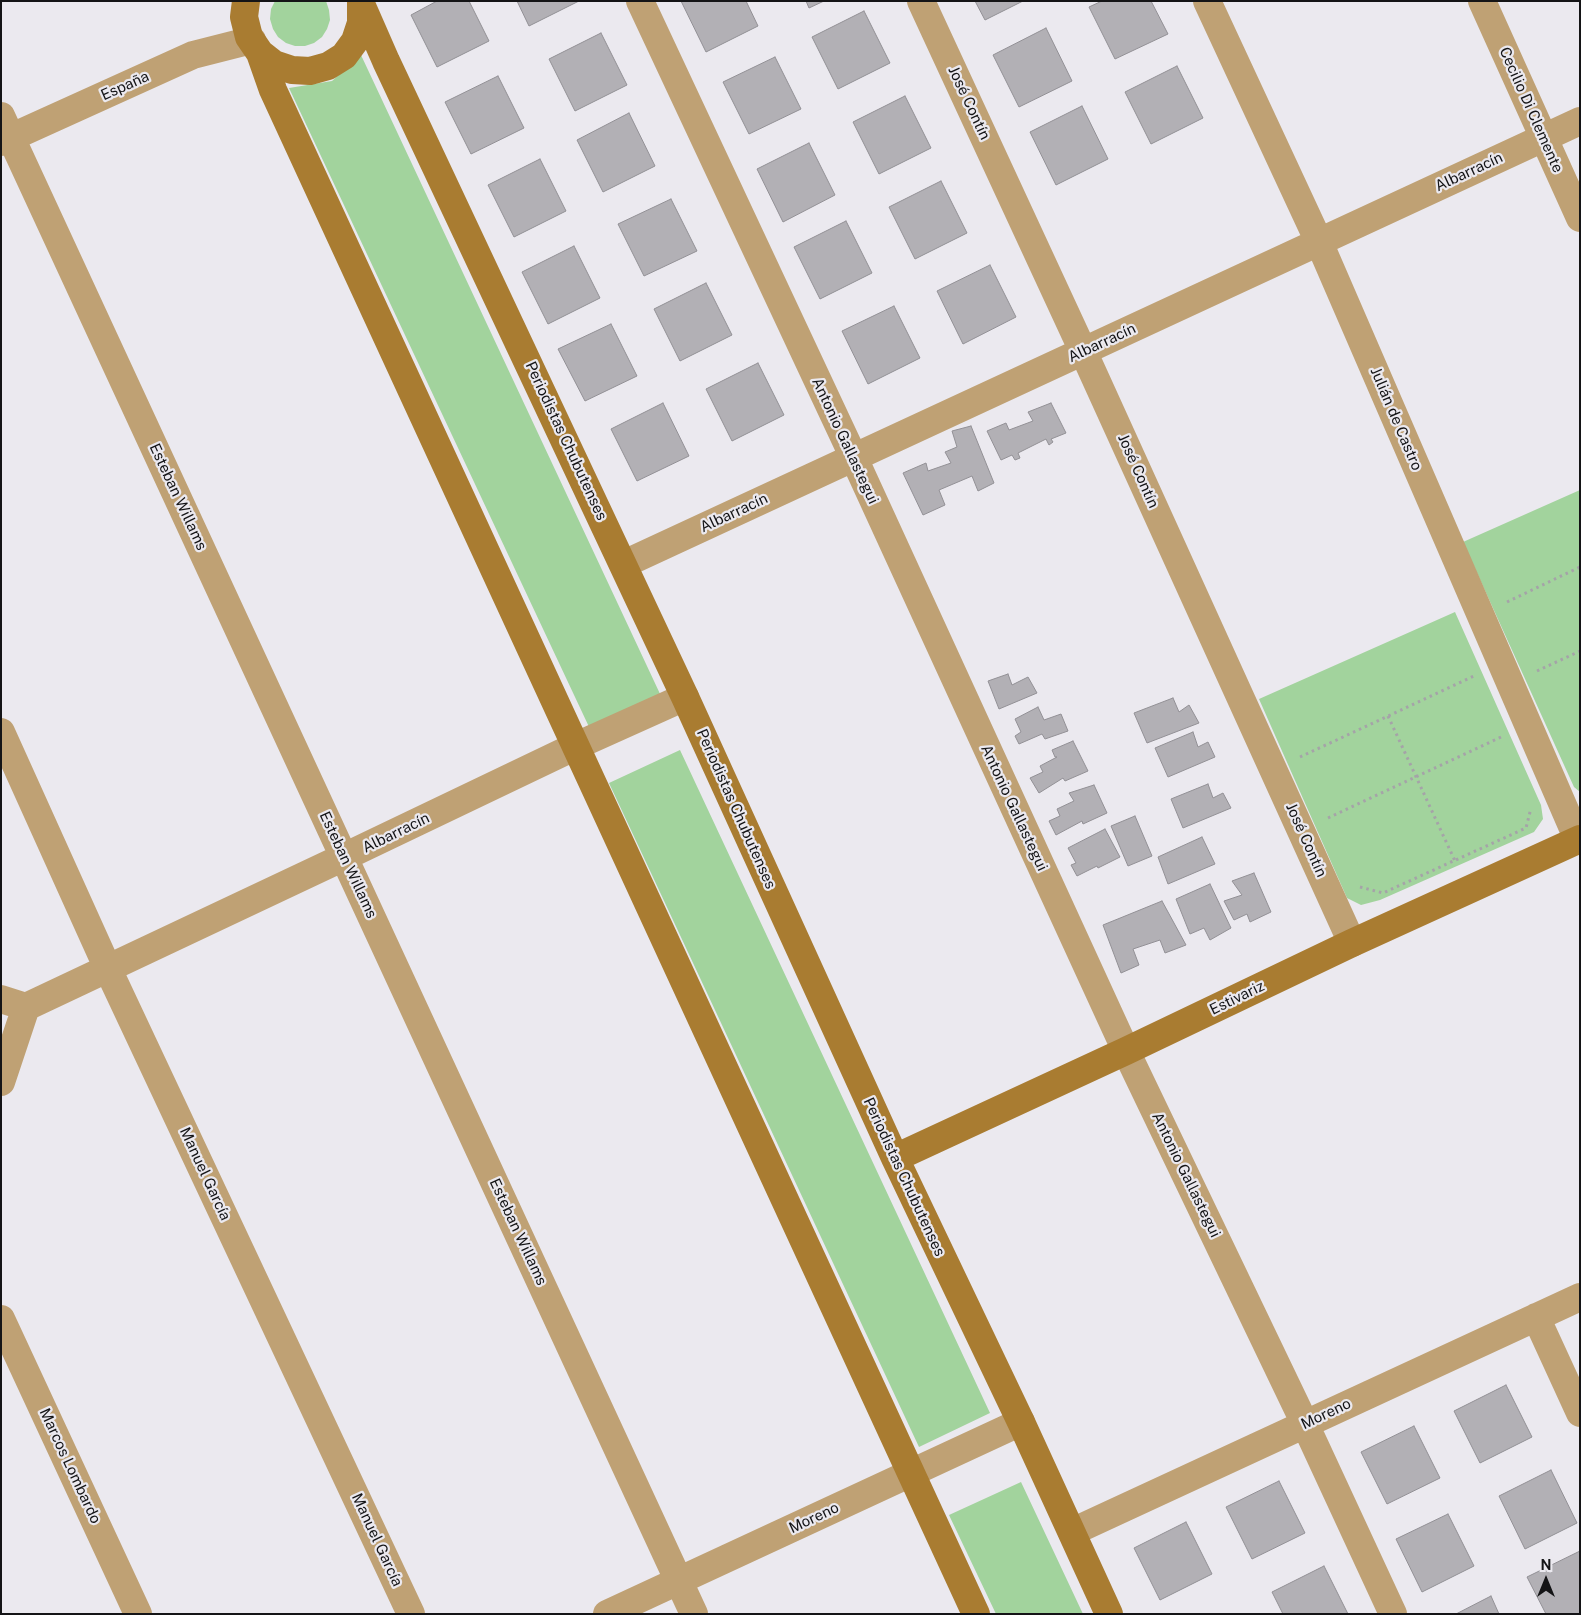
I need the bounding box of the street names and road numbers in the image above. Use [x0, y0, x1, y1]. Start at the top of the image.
street label: Cecilio Di Clemente [1495, 44, 1567, 176]
street label: José Contín [944, 63, 994, 143]
street label: España [98, 67, 152, 105]
street label: Albarracín [1432, 149, 1506, 195]
street label: Albarracín [1065, 320, 1139, 366]
street label: Periodistas Chubutenses [521, 359, 611, 523]
street label: Julián de Castro [1366, 365, 1426, 473]
street label: Antonio Gallastegui [808, 375, 882, 507]
street label: José Contín [1114, 431, 1162, 511]
street label: Esteban Willams [145, 441, 211, 553]
street label: Albarracín [697, 490, 771, 536]
street label: Periodistas Chubutenses [693, 726, 779, 892]
street label: Antonio Gallastegui [977, 742, 1051, 874]
street label: José Contín [1282, 800, 1330, 880]
street label: Esteban Willams [315, 809, 381, 921]
street label: Albarracín [359, 809, 433, 857]
street label: Estivariz [1207, 977, 1267, 1019]
street label: Periodistas Chubutenses [859, 1095, 949, 1259]
street label: Antonio Gallastegui [1148, 1109, 1224, 1241]
street label: Manuel García [176, 1125, 234, 1223]
street label: Esteban Willams [485, 1176, 551, 1288]
street label: Moreno [1298, 1395, 1354, 1433]
street label: Marcos Lombardo [35, 1405, 105, 1527]
street label: Manuel García [348, 1491, 406, 1589]
street label: Moreno [786, 1499, 842, 1537]

